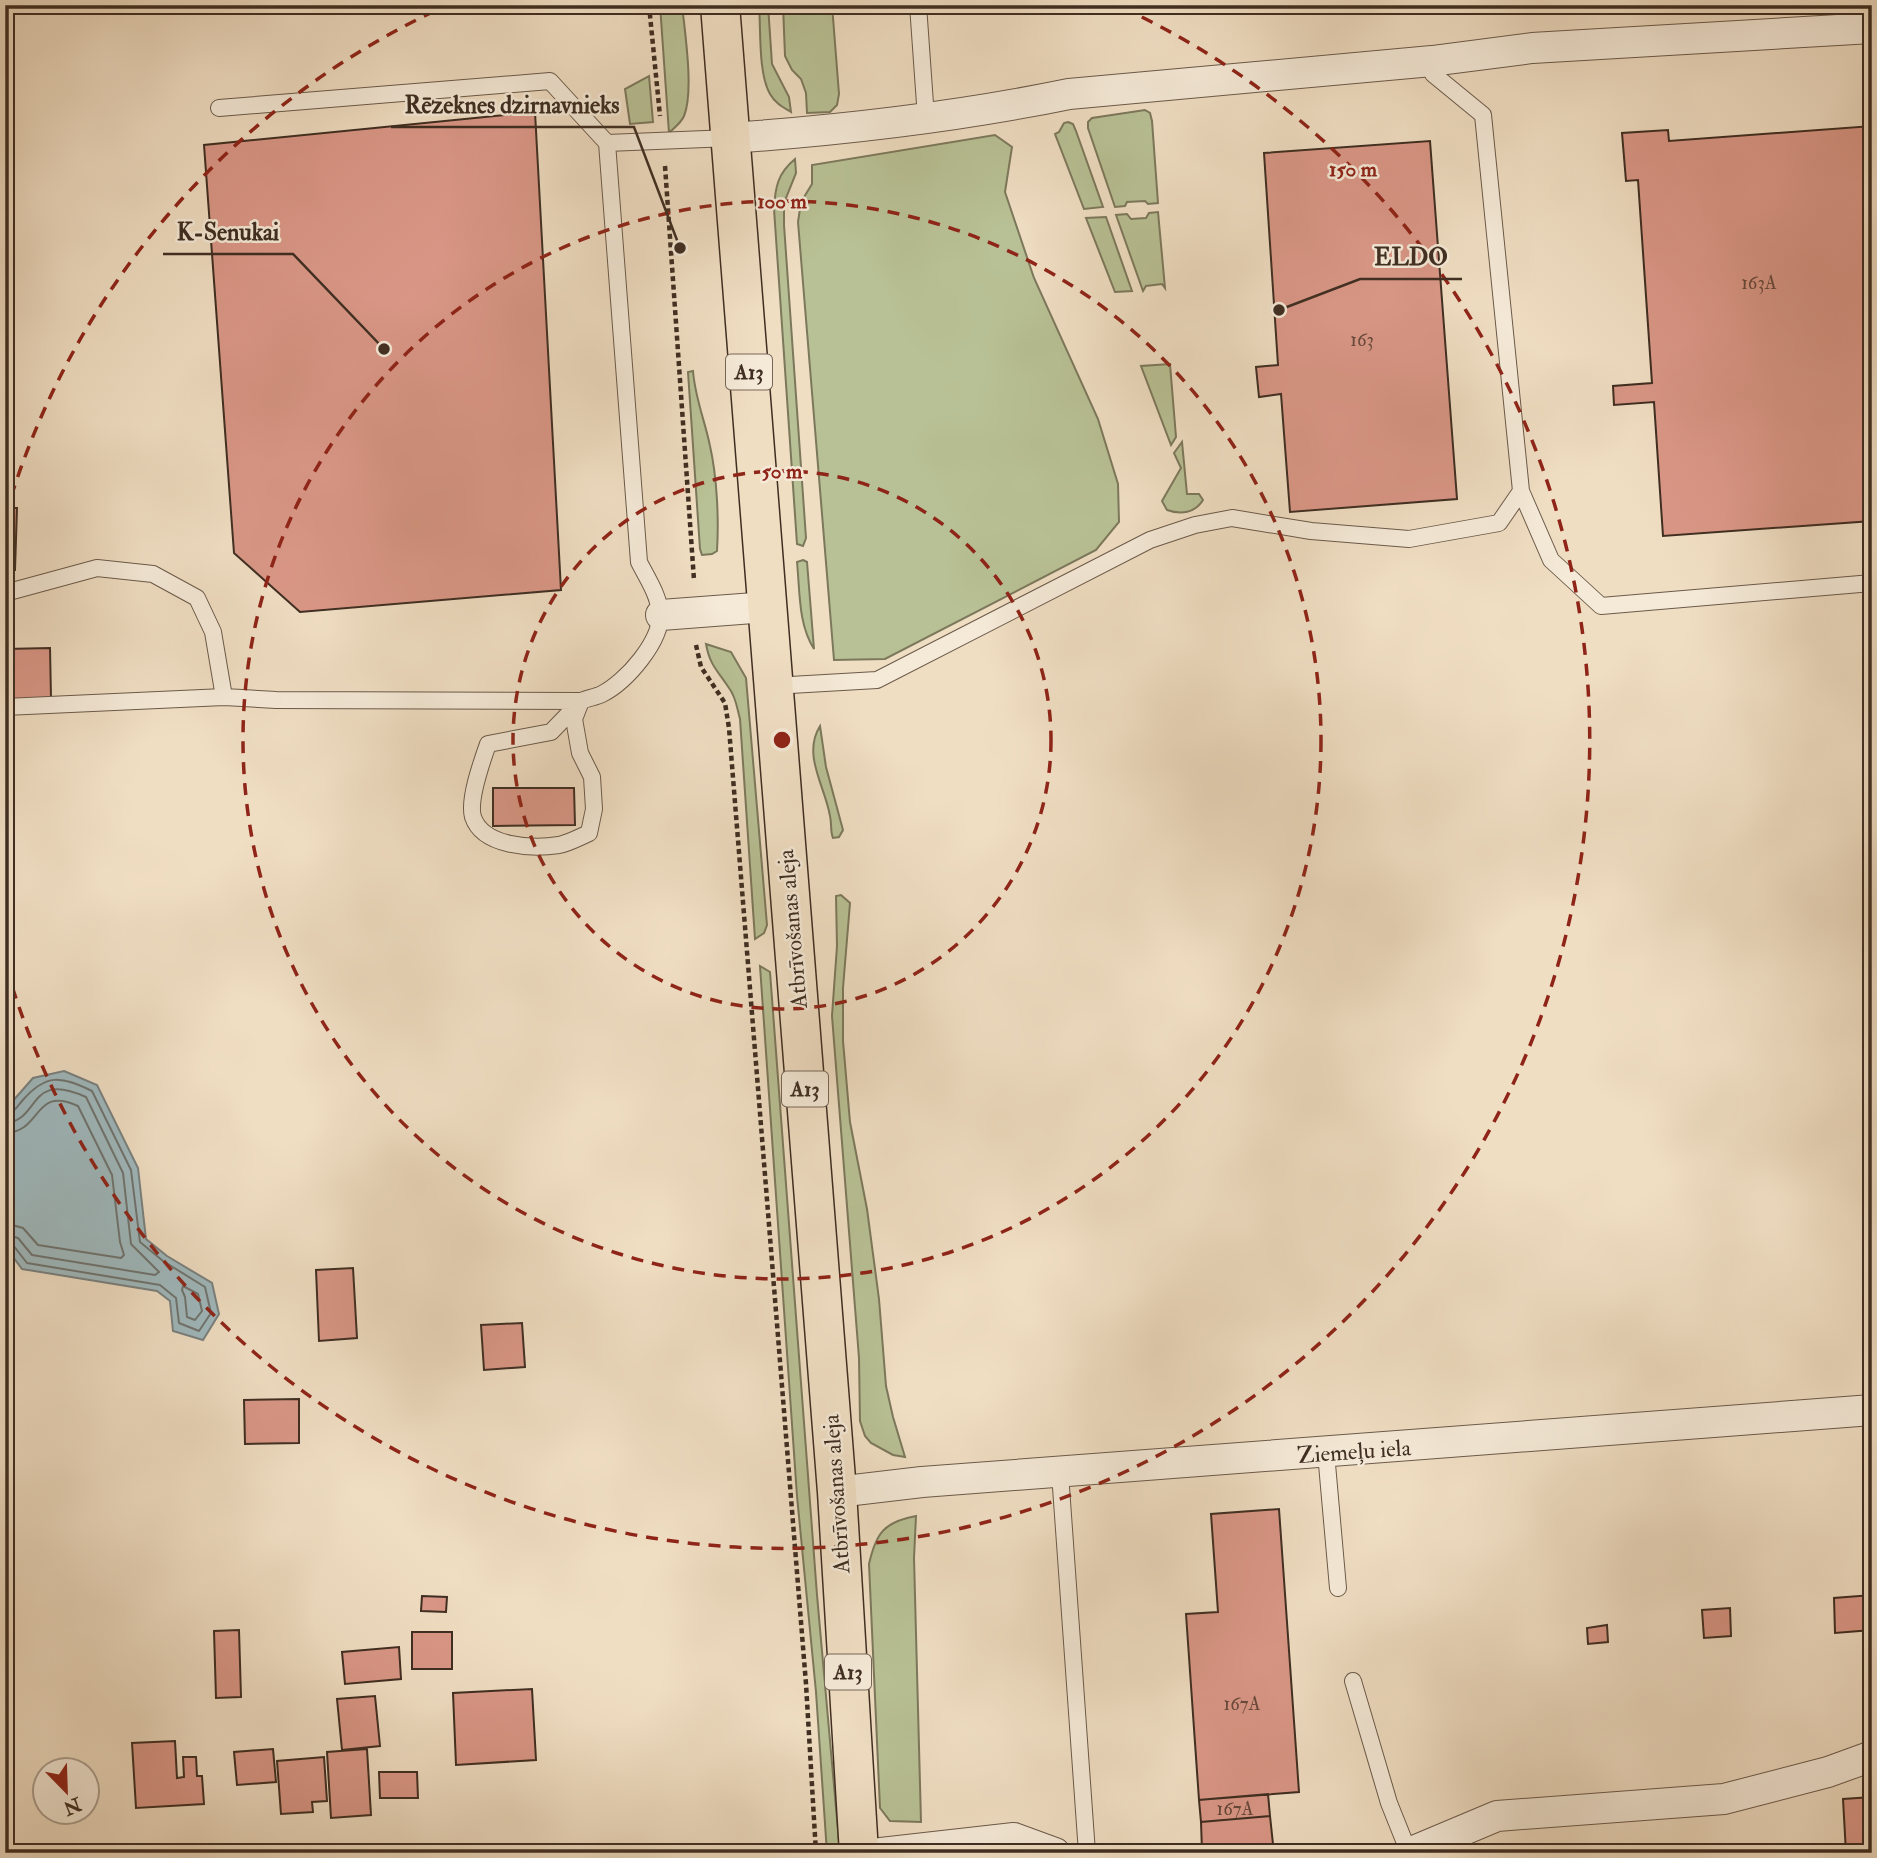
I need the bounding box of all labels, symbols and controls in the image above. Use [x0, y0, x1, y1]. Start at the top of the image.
callout: Rēzeknes dzirnavnieks [391, 82, 634, 127]
text: Rēzeknes dzirnavnieks [405, 90, 619, 121]
text: 150 m [1329, 156, 1378, 183]
text: 100 m [757, 188, 808, 215]
callout: K-Senukai [163, 209, 293, 254]
text: K-Senukai [177, 217, 280, 248]
callout: ELDO [1360, 234, 1462, 279]
text: ELDO [1374, 242, 1448, 273]
house number: 163A [1741, 271, 1777, 295]
house number: 163 [1350, 328, 1374, 352]
road number: A13 [726, 354, 772, 390]
text: 50 m [762, 458, 803, 485]
centre of rings [770, 728, 794, 752]
street label: Atbrīvošanas aleja [771, 848, 814, 1011]
road number: A13 [782, 1072, 828, 1106]
street label: Atbrīvošanas aleja [816, 1413, 857, 1576]
street label: Ziemeļu iela [1296, 1433, 1412, 1470]
road number: A13 [825, 1654, 871, 1690]
house number: 167A [1223, 1692, 1261, 1716]
north arrow [32, 1756, 102, 1826]
text: N [59, 1791, 86, 1820]
house number: 167A [1216, 1797, 1254, 1821]

